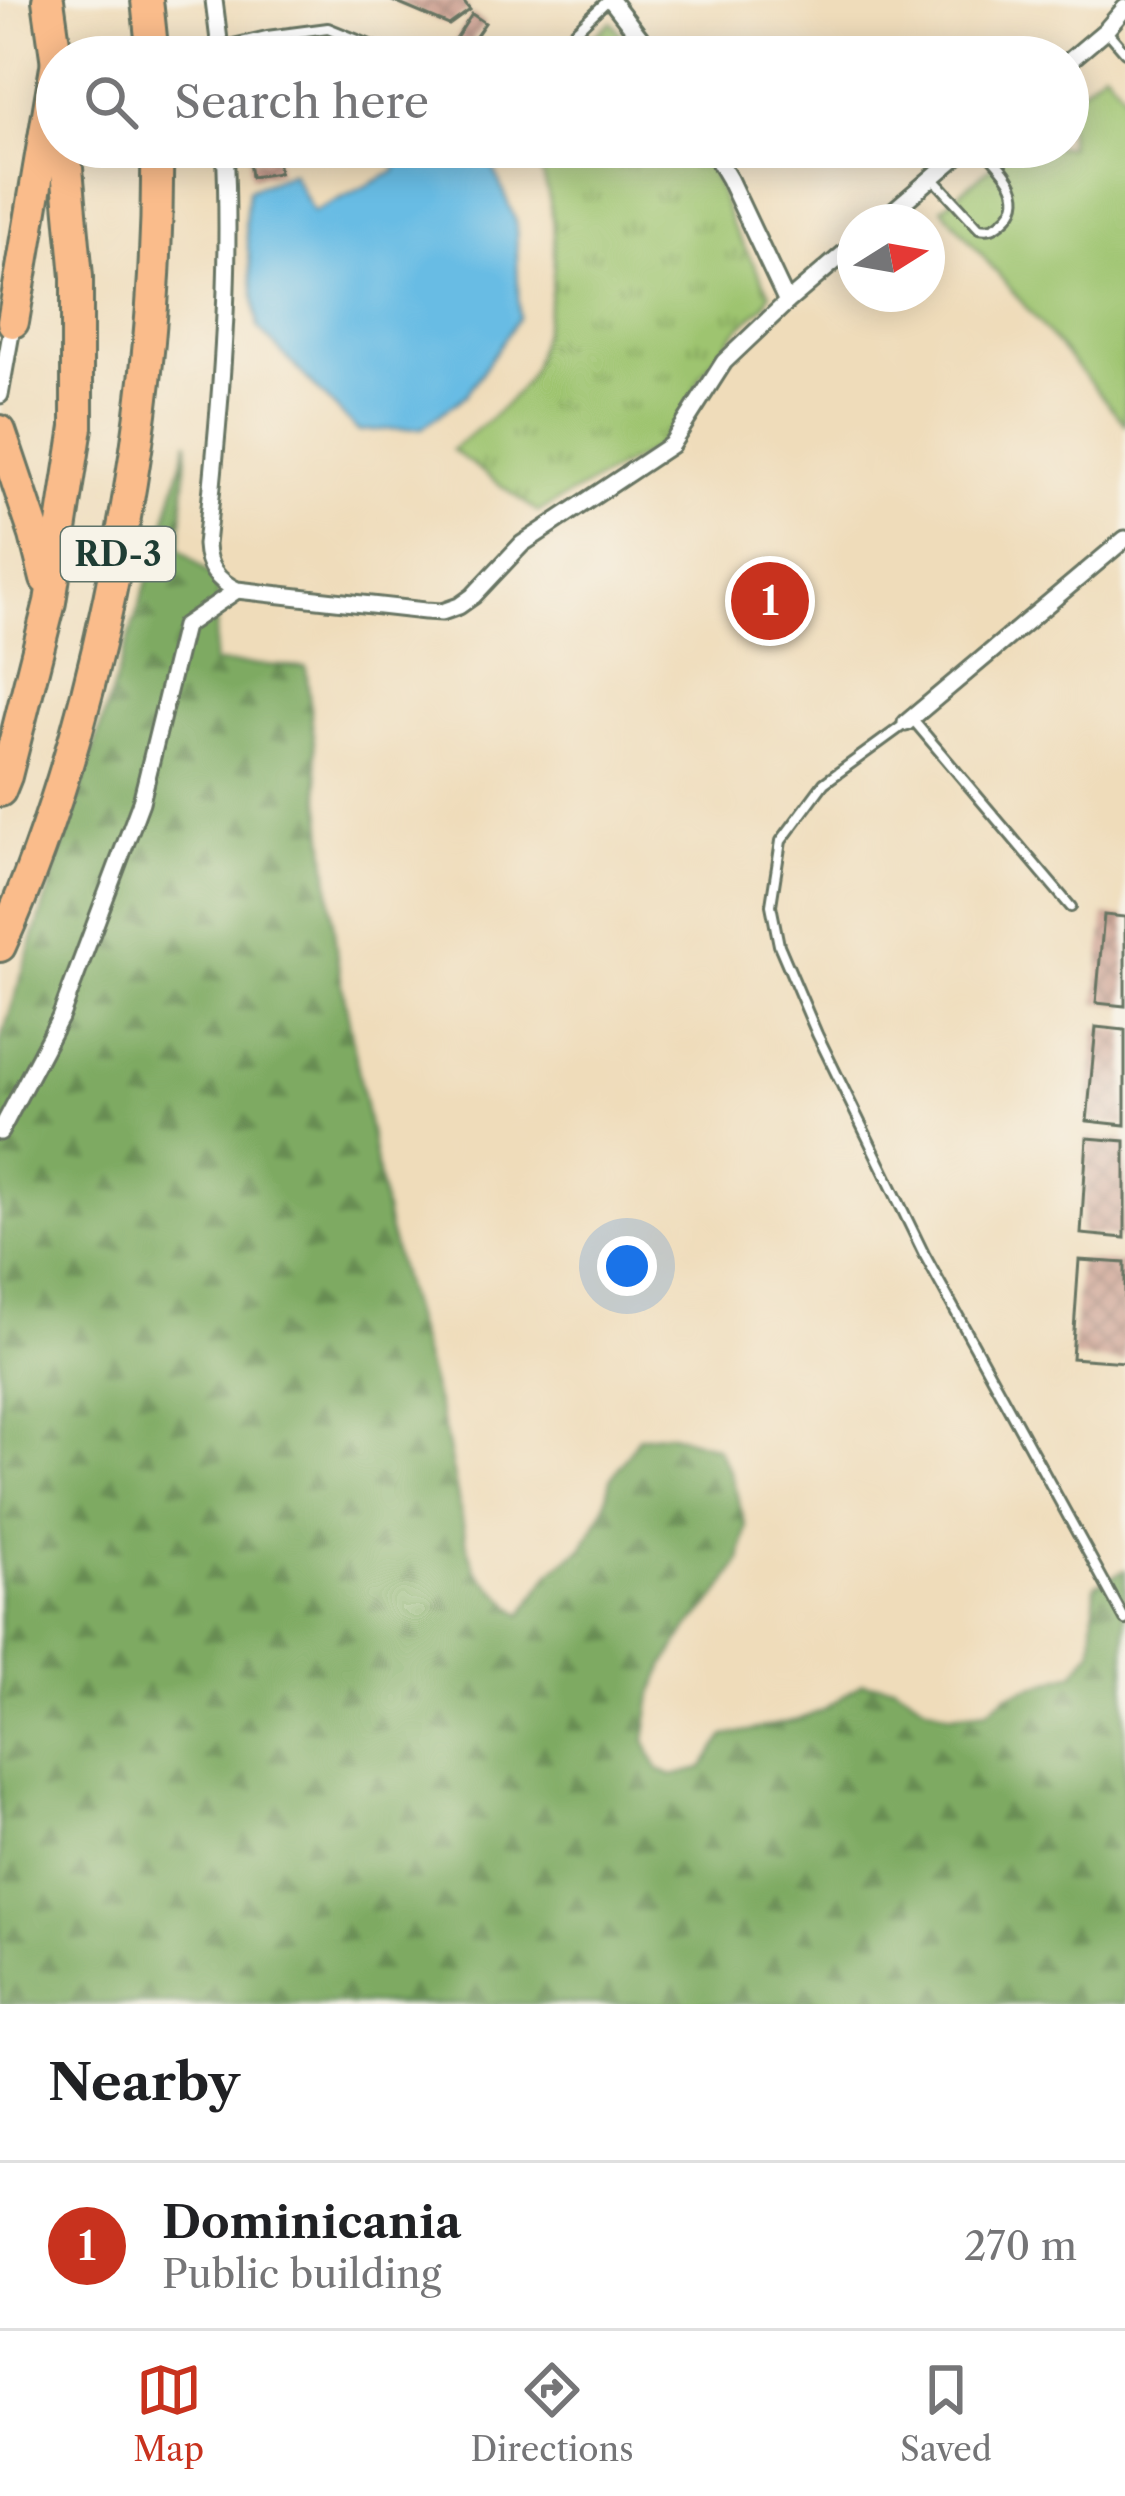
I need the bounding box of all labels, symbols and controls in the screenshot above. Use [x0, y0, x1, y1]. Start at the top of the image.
search box [36, 36, 1089, 168]
icon: search [78, 69, 144, 135]
text: Search here [174, 74, 429, 130]
north arrow [837, 204, 945, 312]
road number: RD-3 [61, 527, 175, 581]
pin: 1 [731, 556, 809, 646]
your location [597, 1236, 657, 1296]
text: Nearby [48, 2051, 240, 2113]
text: Dominicania [162, 2194, 461, 2250]
text: 1 [78, 2222, 96, 2270]
text: 270 m [964, 2222, 1077, 2270]
text: Public building [162, 2250, 441, 2298]
tab: Map [133, 2357, 204, 2470]
tab: Directions [471, 2357, 634, 2470]
tab: Saved [900, 2357, 992, 2470]

